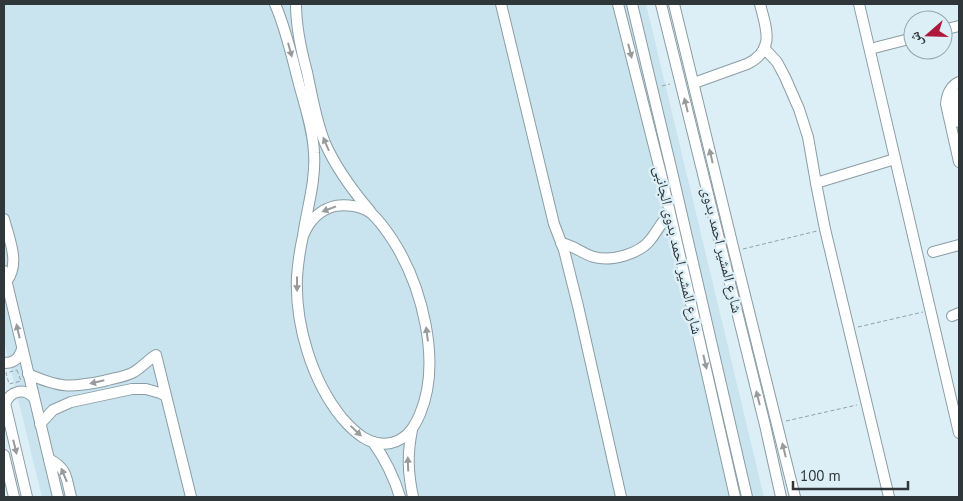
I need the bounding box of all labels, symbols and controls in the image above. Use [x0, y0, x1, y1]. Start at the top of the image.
north arrow [903, 10, 953, 60]
text: ش [905, 29, 927, 50]
one-way arrow [286, 42, 294, 57]
one-way arrow [626, 44, 634, 59]
one-way arrow [682, 97, 690, 112]
one-way arrow [322, 137, 330, 151]
one-way arrow [707, 149, 715, 164]
street label: شارع المشير احمد بدوى الجانبى [649, 164, 707, 336]
street label: شارع المشير احمد بدوى [697, 185, 747, 315]
one-way arrow [321, 205, 336, 213]
one-way arrow [293, 277, 301, 293]
one-way arrow [14, 323, 22, 338]
one-way arrow [423, 326, 431, 342]
one-way arrow [701, 355, 709, 371]
one-way arrow [89, 378, 105, 386]
one-way arrow [754, 391, 762, 406]
one-way arrow [349, 425, 361, 437]
one-way arrow [11, 439, 19, 454]
one-way arrow [780, 442, 788, 457]
one-way arrow [404, 455, 412, 471]
scale bar [793, 458, 908, 490]
text: 100 m [800, 466, 841, 485]
one-way arrow [60, 468, 68, 482]

